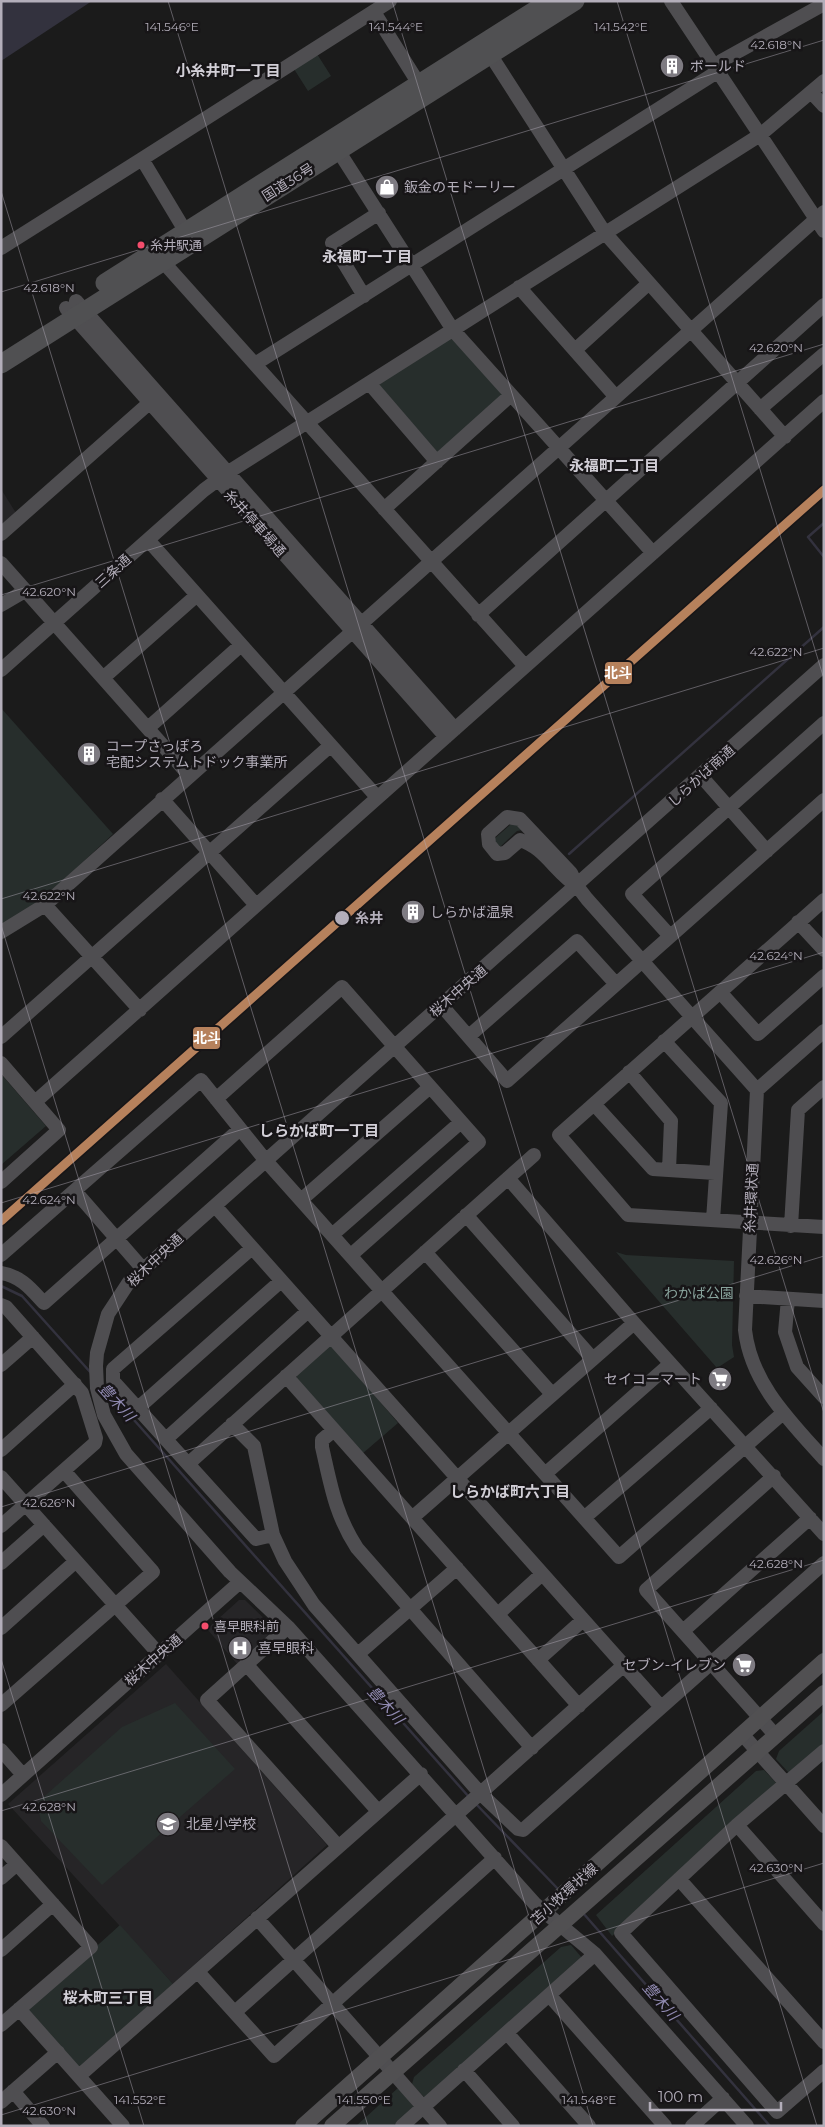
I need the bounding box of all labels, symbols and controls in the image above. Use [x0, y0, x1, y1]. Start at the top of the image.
text: 141.546°E [145, 19, 199, 34]
text: 141.544°E [369, 19, 423, 34]
text: 141.542°E [594, 19, 648, 34]
text: 42.618°N [750, 37, 802, 52]
building icon: ボールド [659, 53, 685, 79]
place label: ボールド [690, 57, 746, 75]
district label: 小糸井町一丁目 [175, 61, 281, 80]
street label: 国道36号 [258, 159, 318, 205]
shop icon: 鈑金のモドーリー [374, 174, 400, 200]
place label: 鈑金のモドーリー [404, 178, 516, 196]
place label: 糸井駅通 [150, 237, 202, 253]
marker: 糸井駅通 [136, 240, 146, 250]
district label: 永福町一丁目 [322, 247, 412, 266]
text: 42.618°N [23, 280, 75, 295]
text: 42.620°N [749, 340, 803, 355]
district label: 永福町二丁目 [569, 456, 659, 475]
street label: 糸井停車場通 [220, 486, 290, 560]
street label: 三条通 [91, 550, 135, 592]
text: 42.620°N [22, 584, 76, 599]
text: 42.622°N [750, 644, 802, 659]
line badge: 北斗 [604, 661, 633, 685]
text: 北斗 [604, 664, 632, 682]
place label: コープさっぽろ 宅配システムトドック事業所 [106, 737, 288, 771]
building icon: コープさっぽろ 宅配システムトドック事業所 [76, 741, 102, 767]
street label: しらかば南通 [664, 741, 738, 811]
text: 42.622°N [23, 888, 75, 903]
building icon: しらかば温泉 [400, 899, 426, 925]
place label: しらかば温泉 [430, 903, 514, 921]
marker: 糸井 [333, 909, 351, 927]
place label: 糸井 [355, 909, 383, 927]
text: 42.624°N [749, 948, 803, 963]
street label: 桜木中央通 [426, 961, 490, 1021]
line badge: 北斗 [192, 1026, 221, 1050]
text: 北斗 [193, 1029, 221, 1047]
district label: しらかば町一丁目 [259, 1121, 379, 1140]
street label: 糸井環状通 [740, 1163, 762, 1233]
text: 42.624°N [22, 1192, 76, 1207]
street label: 桜木中央通 [123, 1230, 187, 1290]
text: 42.626°N [749, 1252, 803, 1267]
park label: わかば公園 [664, 1284, 734, 1302]
supermarket icon: セイコーマート [707, 1366, 733, 1392]
place label: セイコーマート [604, 1370, 702, 1388]
water label: 豊木川 [95, 1379, 140, 1427]
district label: しらかば町六丁目 [450, 1482, 570, 1501]
text: 42.626°N [22, 1495, 76, 1510]
text: 42.628°N [749, 1556, 803, 1571]
place label: 喜早眼科前 [214, 1618, 279, 1634]
marker: 喜早眼科前 [200, 1621, 210, 1631]
street label: 桜木中央通 [121, 1630, 185, 1690]
hospital icon: 喜早眼科 [227, 1635, 253, 1661]
place label: 喜早眼科 [258, 1639, 314, 1657]
supermarket icon: セブン-イレブン [731, 1652, 757, 1678]
place label: セブン-イレブン [623, 1656, 726, 1674]
water label: 豊木川 [364, 1682, 409, 1730]
text: 42.628°N [22, 1799, 76, 1814]
school or university icon: 北星小学校 [155, 1811, 181, 1837]
place label: 北星小学校 [186, 1815, 256, 1833]
street label: 苫小牧環状線 [527, 1859, 601, 1929]
text: 42.630°N [749, 1860, 803, 1875]
water label: 豊木川 [639, 1978, 684, 2026]
district label: 桜木町三丁目 [63, 1988, 153, 2007]
scale bar [650, 2080, 781, 2112]
text: 100 m [658, 2087, 703, 2106]
text: 141.552°E [114, 2092, 166, 2107]
text: 141.550°E [337, 2092, 391, 2107]
text: 141.548°E [562, 2092, 616, 2107]
text: 42.630°N [22, 2103, 76, 2118]

